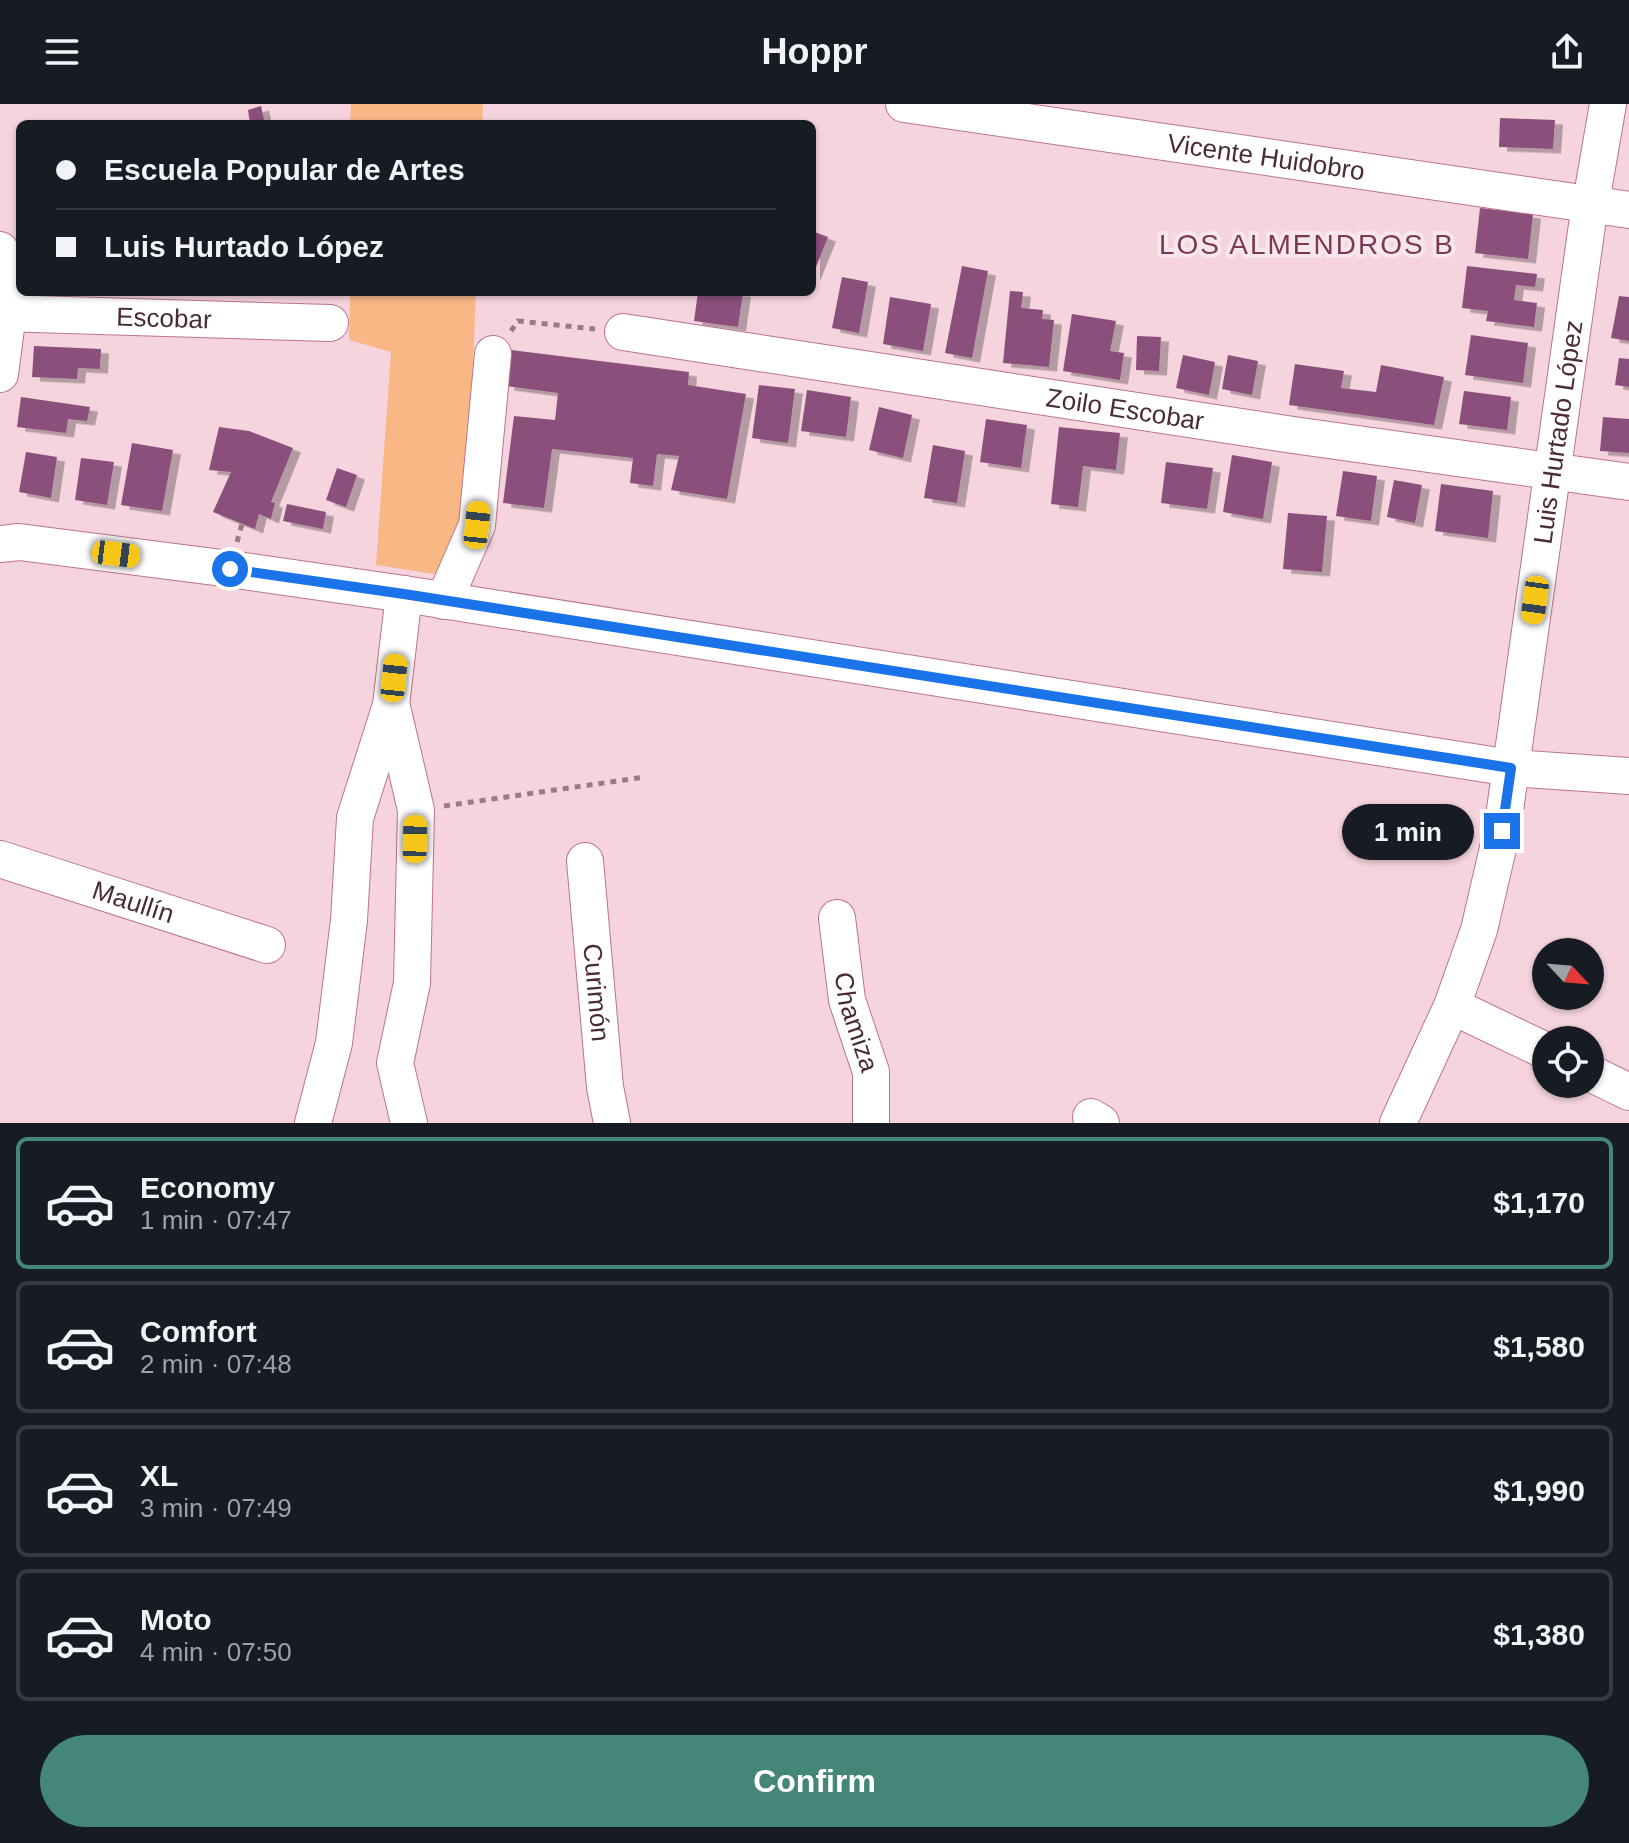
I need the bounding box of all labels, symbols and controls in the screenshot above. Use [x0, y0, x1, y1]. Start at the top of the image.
icon: menu [40, 30, 84, 74]
icon: share [1545, 30, 1589, 74]
text: Hoppr [762, 31, 867, 72]
street label: Vicente Huidobro [1165, 128, 1367, 186]
text: Escuela Popular de Artes [104, 153, 465, 186]
district label: LOS ALMENDROS B [1159, 229, 1455, 260]
text: Luis Hurtado López [104, 230, 384, 263]
street label: Escobar [116, 302, 212, 334]
street label: Luis Hurtado López [1527, 318, 1588, 546]
street label: Zoilo Escobar [1044, 382, 1206, 436]
car [463, 500, 491, 550]
car [91, 539, 141, 569]
route start [212, 551, 248, 587]
car [1520, 575, 1550, 625]
car [380, 653, 408, 703]
callout: 1 min [1342, 803, 1474, 859]
route end [1484, 813, 1520, 849]
car [403, 815, 427, 863]
text: 1 min [1374, 817, 1442, 847]
street label: Maullín [89, 875, 178, 929]
north arrow [1532, 938, 1604, 1010]
map controls [1532, 938, 1604, 1098]
street label: Curimón [577, 942, 616, 1043]
street label: Chamiza [829, 970, 885, 1076]
button: locate [1532, 1026, 1604, 1098]
icon: car [44, 1167, 116, 1239]
text: Economy [140, 1171, 275, 1204]
text: $1,170 [1493, 1186, 1585, 1219]
text: 1 min · 07:47 [140, 1205, 292, 1235]
icon: car [44, 1311, 116, 1383]
text: Comfort [140, 1315, 257, 1348]
text: $1,580 [1493, 1330, 1585, 1363]
text: 2 min · 07:48 [140, 1349, 292, 1379]
icon: car [44, 1455, 116, 1527]
text: XL [140, 1459, 178, 1492]
text: $1,990 [1493, 1474, 1585, 1507]
text: 3 min · 07:49 [140, 1493, 292, 1523]
icon: car [44, 1599, 116, 1671]
text: Moto [140, 1603, 212, 1636]
text: $1,380 [1493, 1618, 1585, 1651]
text: 4 min · 07:50 [140, 1637, 292, 1667]
button: Confirm [40, 1735, 1589, 1827]

